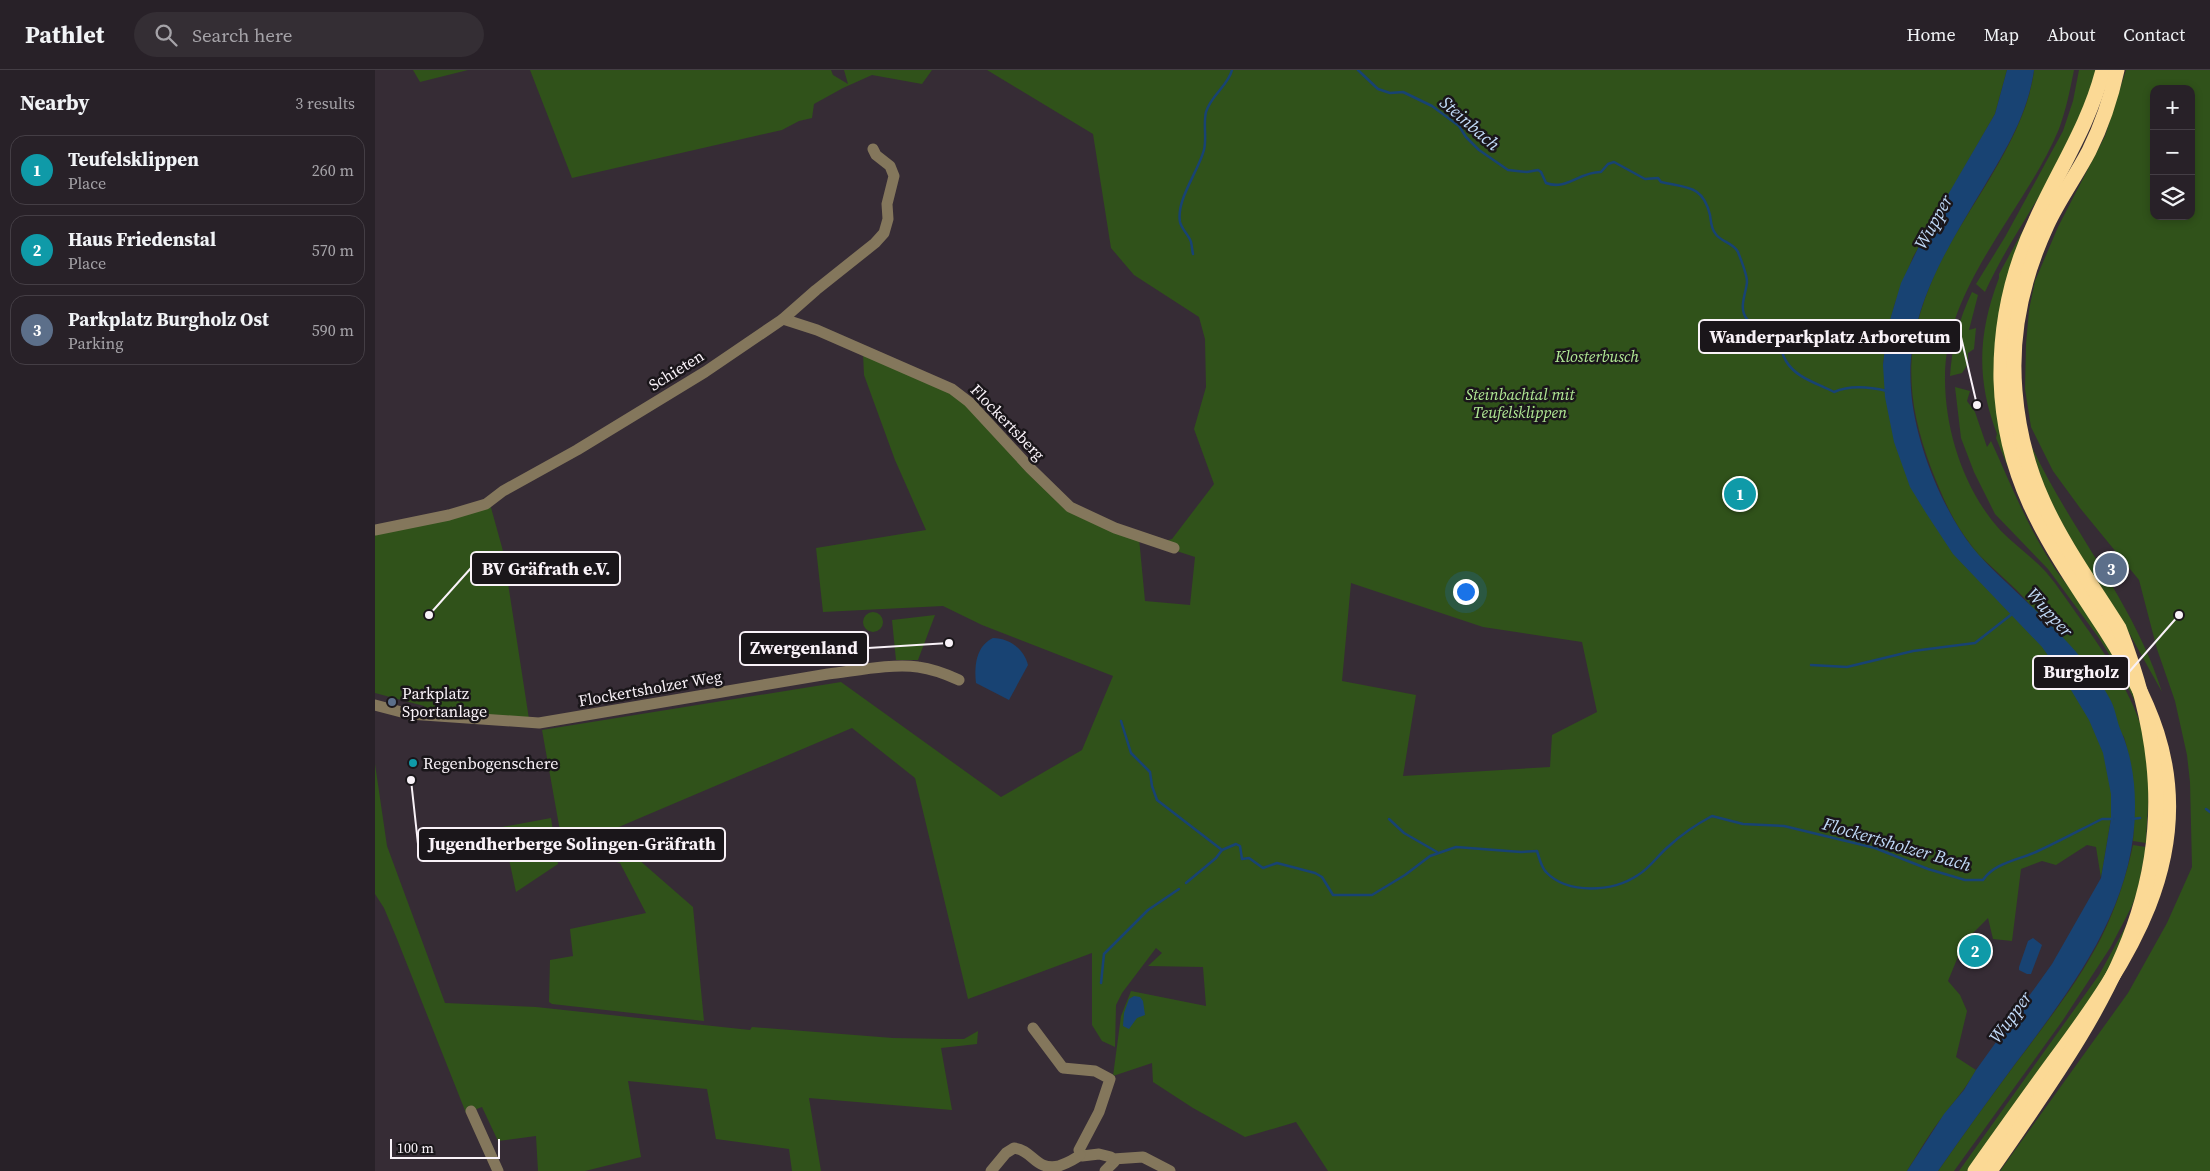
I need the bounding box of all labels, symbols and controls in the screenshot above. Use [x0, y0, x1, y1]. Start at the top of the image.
search box [134, 12, 484, 57]
text: Pathlet [25, 18, 104, 51]
icon: search [152, 21, 180, 49]
text: Search here [192, 22, 293, 48]
text: Home [1907, 22, 1956, 47]
text: Map [1984, 22, 2019, 47]
text: About [2047, 22, 2095, 47]
text: Contact [2123, 22, 2185, 47]
map controls [2150, 85, 2195, 220]
button: + [2150, 85, 2195, 130]
text: Nearby [20, 88, 90, 117]
water label: Steinbach [1435, 90, 1506, 156]
text: 3 results [295, 92, 355, 114]
button: − [2150, 130, 2195, 175]
text: Teufelsklippen [68, 146, 199, 172]
text: 1 [33, 159, 41, 181]
text: 260 m [312, 159, 354, 181]
text: Place [68, 172, 106, 194]
button: layers [2150, 175, 2195, 220]
water label: Wupper [1908, 190, 1959, 254]
text: Haus Friedenstal [68, 226, 216, 252]
text: 2 [33, 239, 41, 261]
text: 570 m [312, 239, 354, 261]
text: Place [68, 252, 106, 274]
text: Parkplatz Burgholz Ost [68, 306, 269, 332]
text: 3 [33, 319, 41, 341]
text: 590 m [312, 319, 354, 341]
callout: Wanderparkplatz Arboretum [1699, 320, 1961, 353]
text: Wanderparkplatz Arboretum [1709, 324, 1951, 349]
text: Parking [68, 332, 124, 354]
street label: Schieten [644, 344, 708, 396]
park label: Klosterbusch [1554, 345, 1639, 367]
street label: Flockertsberg [966, 379, 1050, 465]
park label: Steinbachtal mit Teufelsklippen [1465, 383, 1575, 423]
pin: 1 [1724, 475, 1756, 513]
pin: 3 [2095, 550, 2127, 588]
callout: BV Gräfrath e.V. [471, 552, 620, 585]
text: BV Gräfrath e.V. [482, 556, 610, 581]
your location [1453, 579, 1479, 605]
water label: Wupper [2021, 582, 2079, 643]
callout: Zwergenland [740, 632, 868, 665]
text: Zwergenland [750, 635, 858, 660]
callout: Burgholz [2033, 656, 2129, 689]
text: Burgholz [2043, 659, 2119, 684]
street label: Flockertsholzer Weg [577, 665, 723, 711]
place label: Parkplatz Sportanlage [402, 682, 487, 722]
marker: Parkplatz Sportanlage [386, 696, 398, 708]
place label: Regenbogenschere [423, 752, 559, 774]
marker: Regenbogenschere [407, 757, 419, 769]
water label: Flockertsholzer Bach [1819, 811, 1974, 877]
callout: Jugendherberge Solingen-Gräfrath [418, 828, 725, 861]
text: Jugendherberge Solingen-Gräfrath [427, 831, 716, 856]
pin: 2 [1959, 932, 1991, 970]
water label: Wupper [1983, 985, 2038, 1048]
scale bar [390, 1136, 500, 1159]
text: 100 m [397, 1138, 434, 1158]

